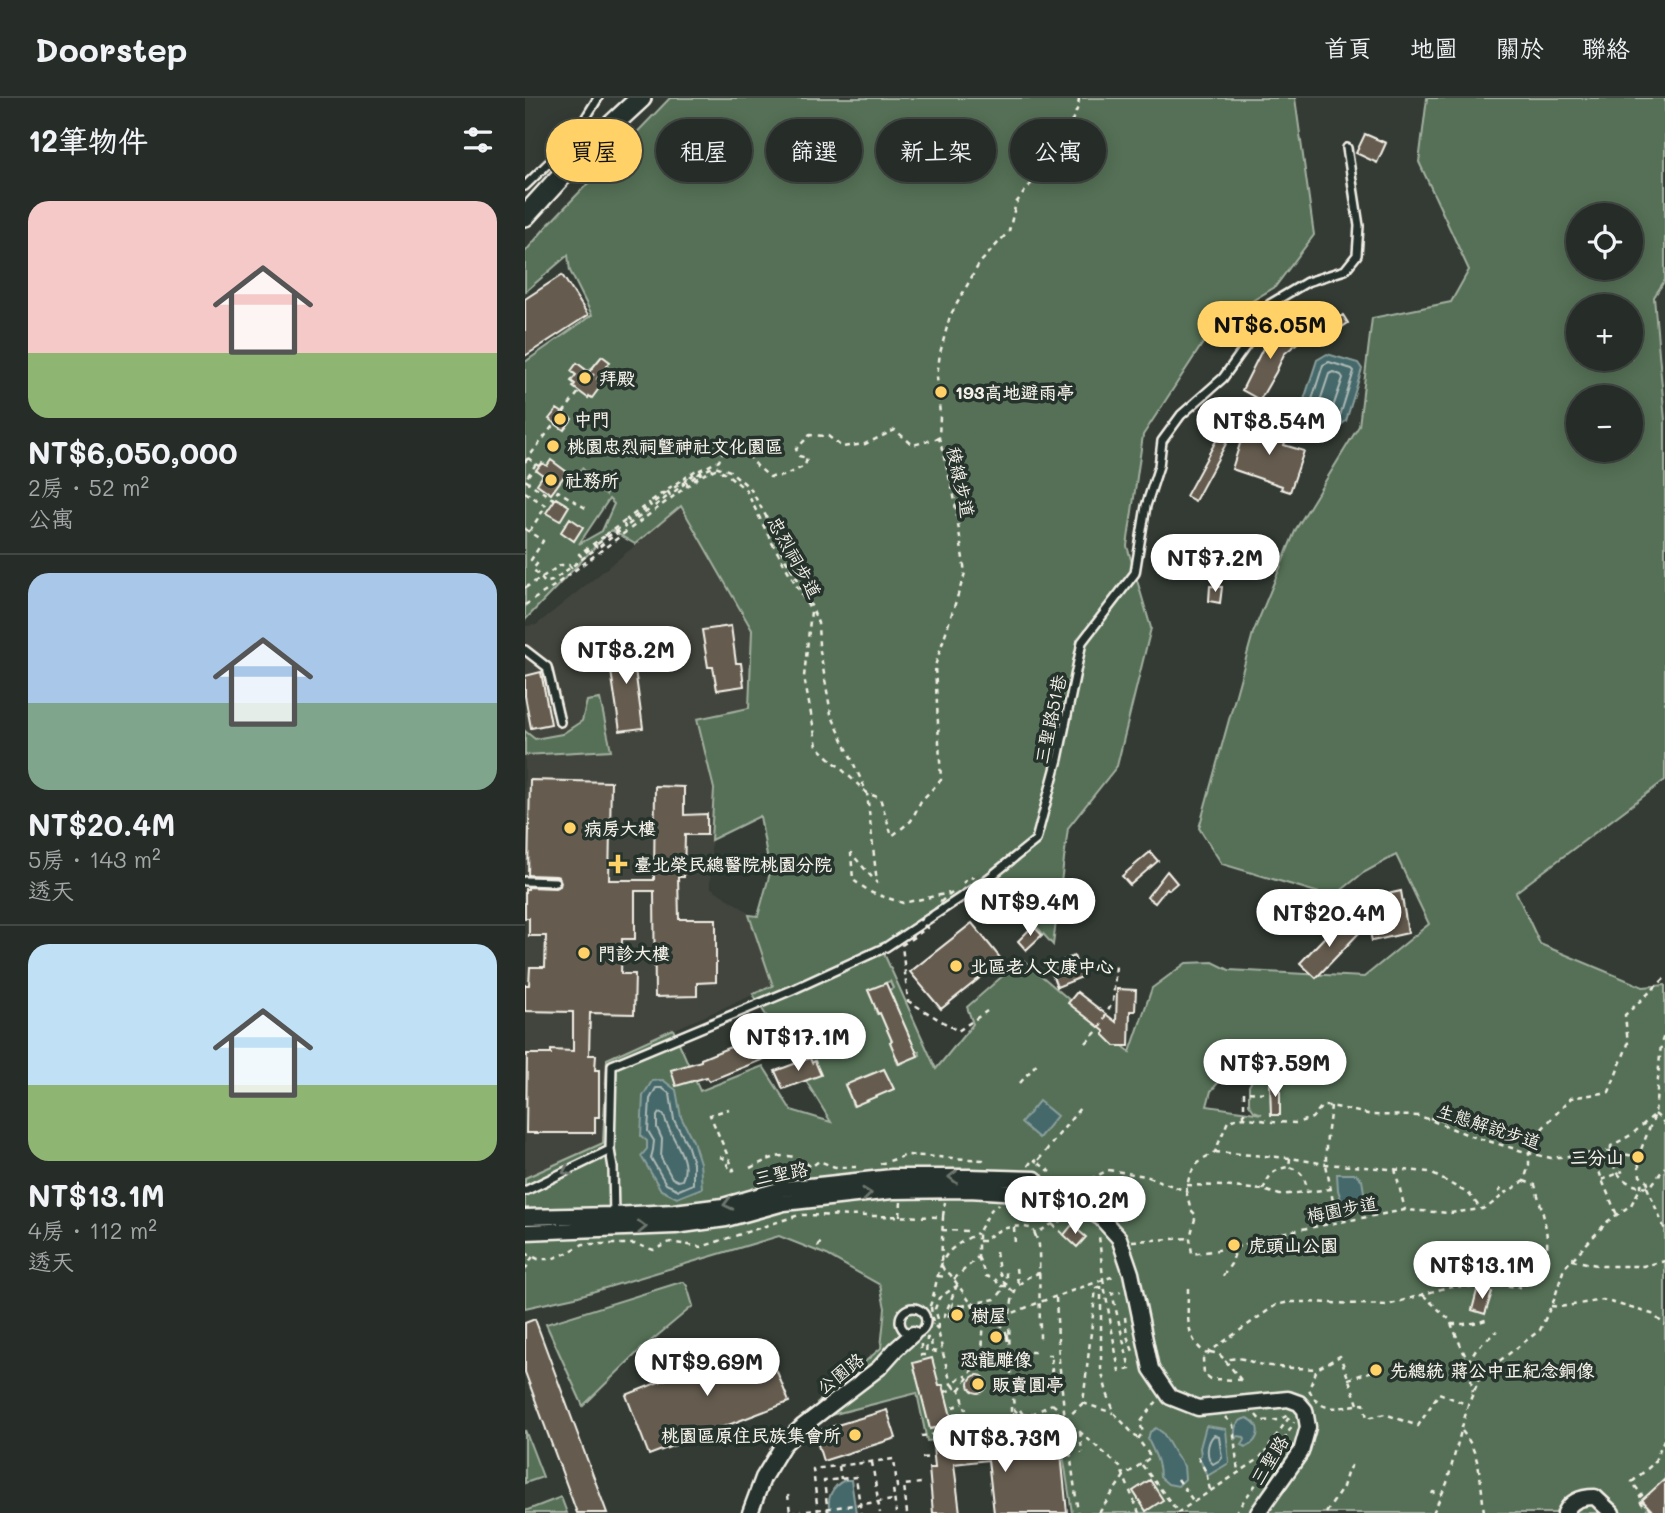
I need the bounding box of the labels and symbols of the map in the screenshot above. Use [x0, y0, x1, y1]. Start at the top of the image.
pin: NT$6.05M [1198, 302, 1342, 361]
place label: 拜殿 [599, 366, 635, 390]
marker: 拜殿 [577, 370, 593, 386]
place label: 193高地避雨亭 [955, 380, 1075, 404]
marker: 193高地避雨亭 [933, 384, 949, 400]
pin: NT$8.54M [1197, 398, 1341, 457]
place label: 中門 [574, 407, 610, 431]
marker: 中門 [552, 411, 568, 427]
place label: 桃園忠烈祠暨神社文化園區 [567, 434, 783, 458]
marker: 桃園忠烈祠暨神社文化園區 [545, 438, 561, 454]
street label: 稜線步道 [942, 444, 980, 520]
place label: 社務所 [565, 468, 619, 492]
marker: 社務所 [543, 472, 559, 488]
street label: 忠烈祠步道 [763, 512, 827, 602]
pin: NT$7.2M [1150, 534, 1280, 594]
pin: NT$8.2M [561, 626, 691, 686]
street label: 三聖路51巷 [1029, 672, 1071, 766]
place label: 病房大樓 [584, 816, 656, 840]
marker: 病房大樓 [562, 820, 578, 836]
place label: 臺北榮民總醫院桃園分院 [634, 852, 832, 876]
marker: 臺北榮民總醫院桃園分院 [608, 854, 628, 874]
pin: NT$9.4M [965, 878, 1095, 938]
pin: NT$20.4M [1257, 890, 1401, 949]
place label: 門診大樓 [598, 941, 670, 965]
marker: 門診大樓 [576, 945, 592, 961]
place label: 北區老人文康中心 [970, 954, 1114, 978]
marker: 北區老人文康中心 [948, 958, 964, 974]
pin: NT$17.1M [726, 1014, 870, 1073]
pin: NT$7.59M [1203, 1040, 1347, 1099]
street label: 生態解說步道 [1434, 1098, 1544, 1154]
place label: 三分山 [1570, 1145, 1624, 1169]
marker: 三分山 [1630, 1149, 1646, 1165]
street label: 三聖路 [752, 1156, 810, 1190]
one-way arrow [562, 1162, 574, 1176]
one-way arrow [947, 1169, 958, 1185]
pin: NT$10.2M [1003, 1176, 1147, 1236]
one-way arrow [861, 1187, 872, 1202]
street label: 梅園步道 [1304, 1190, 1380, 1228]
one-way arrow [722, 1196, 734, 1210]
one-way arrow [637, 1219, 648, 1235]
place label: 虎頭山公園 [1248, 1233, 1338, 1257]
marker: 虎頭山公園 [1226, 1237, 1242, 1253]
pin: NT$13.1M [1410, 1242, 1554, 1301]
place label: 樹屋 [971, 1303, 1007, 1327]
marker: 樹屋 [949, 1307, 965, 1323]
marker: 恐龍雕像 [988, 1329, 1004, 1345]
pin: NT$9.69M [635, 1338, 779, 1398]
street label: 公園路 [811, 1347, 869, 1399]
place label: 恐龍雕像 [960, 1347, 1032, 1371]
place label: 先總統 蔣公中正紀念銅像 [1390, 1358, 1594, 1382]
marker: 先總統 蔣公中正紀念銅像 [1368, 1362, 1384, 1378]
place label: 販賣圓亭 [992, 1372, 1064, 1396]
marker: 販賣圓亭 [970, 1376, 986, 1392]
pin: NT$8.73M [933, 1414, 1077, 1474]
place label: 桃園區原住民族集會所 [661, 1423, 841, 1447]
marker: 桃園區原住民族集會所 [847, 1427, 863, 1443]
street label: 三聖路 [1245, 1431, 1293, 1489]

